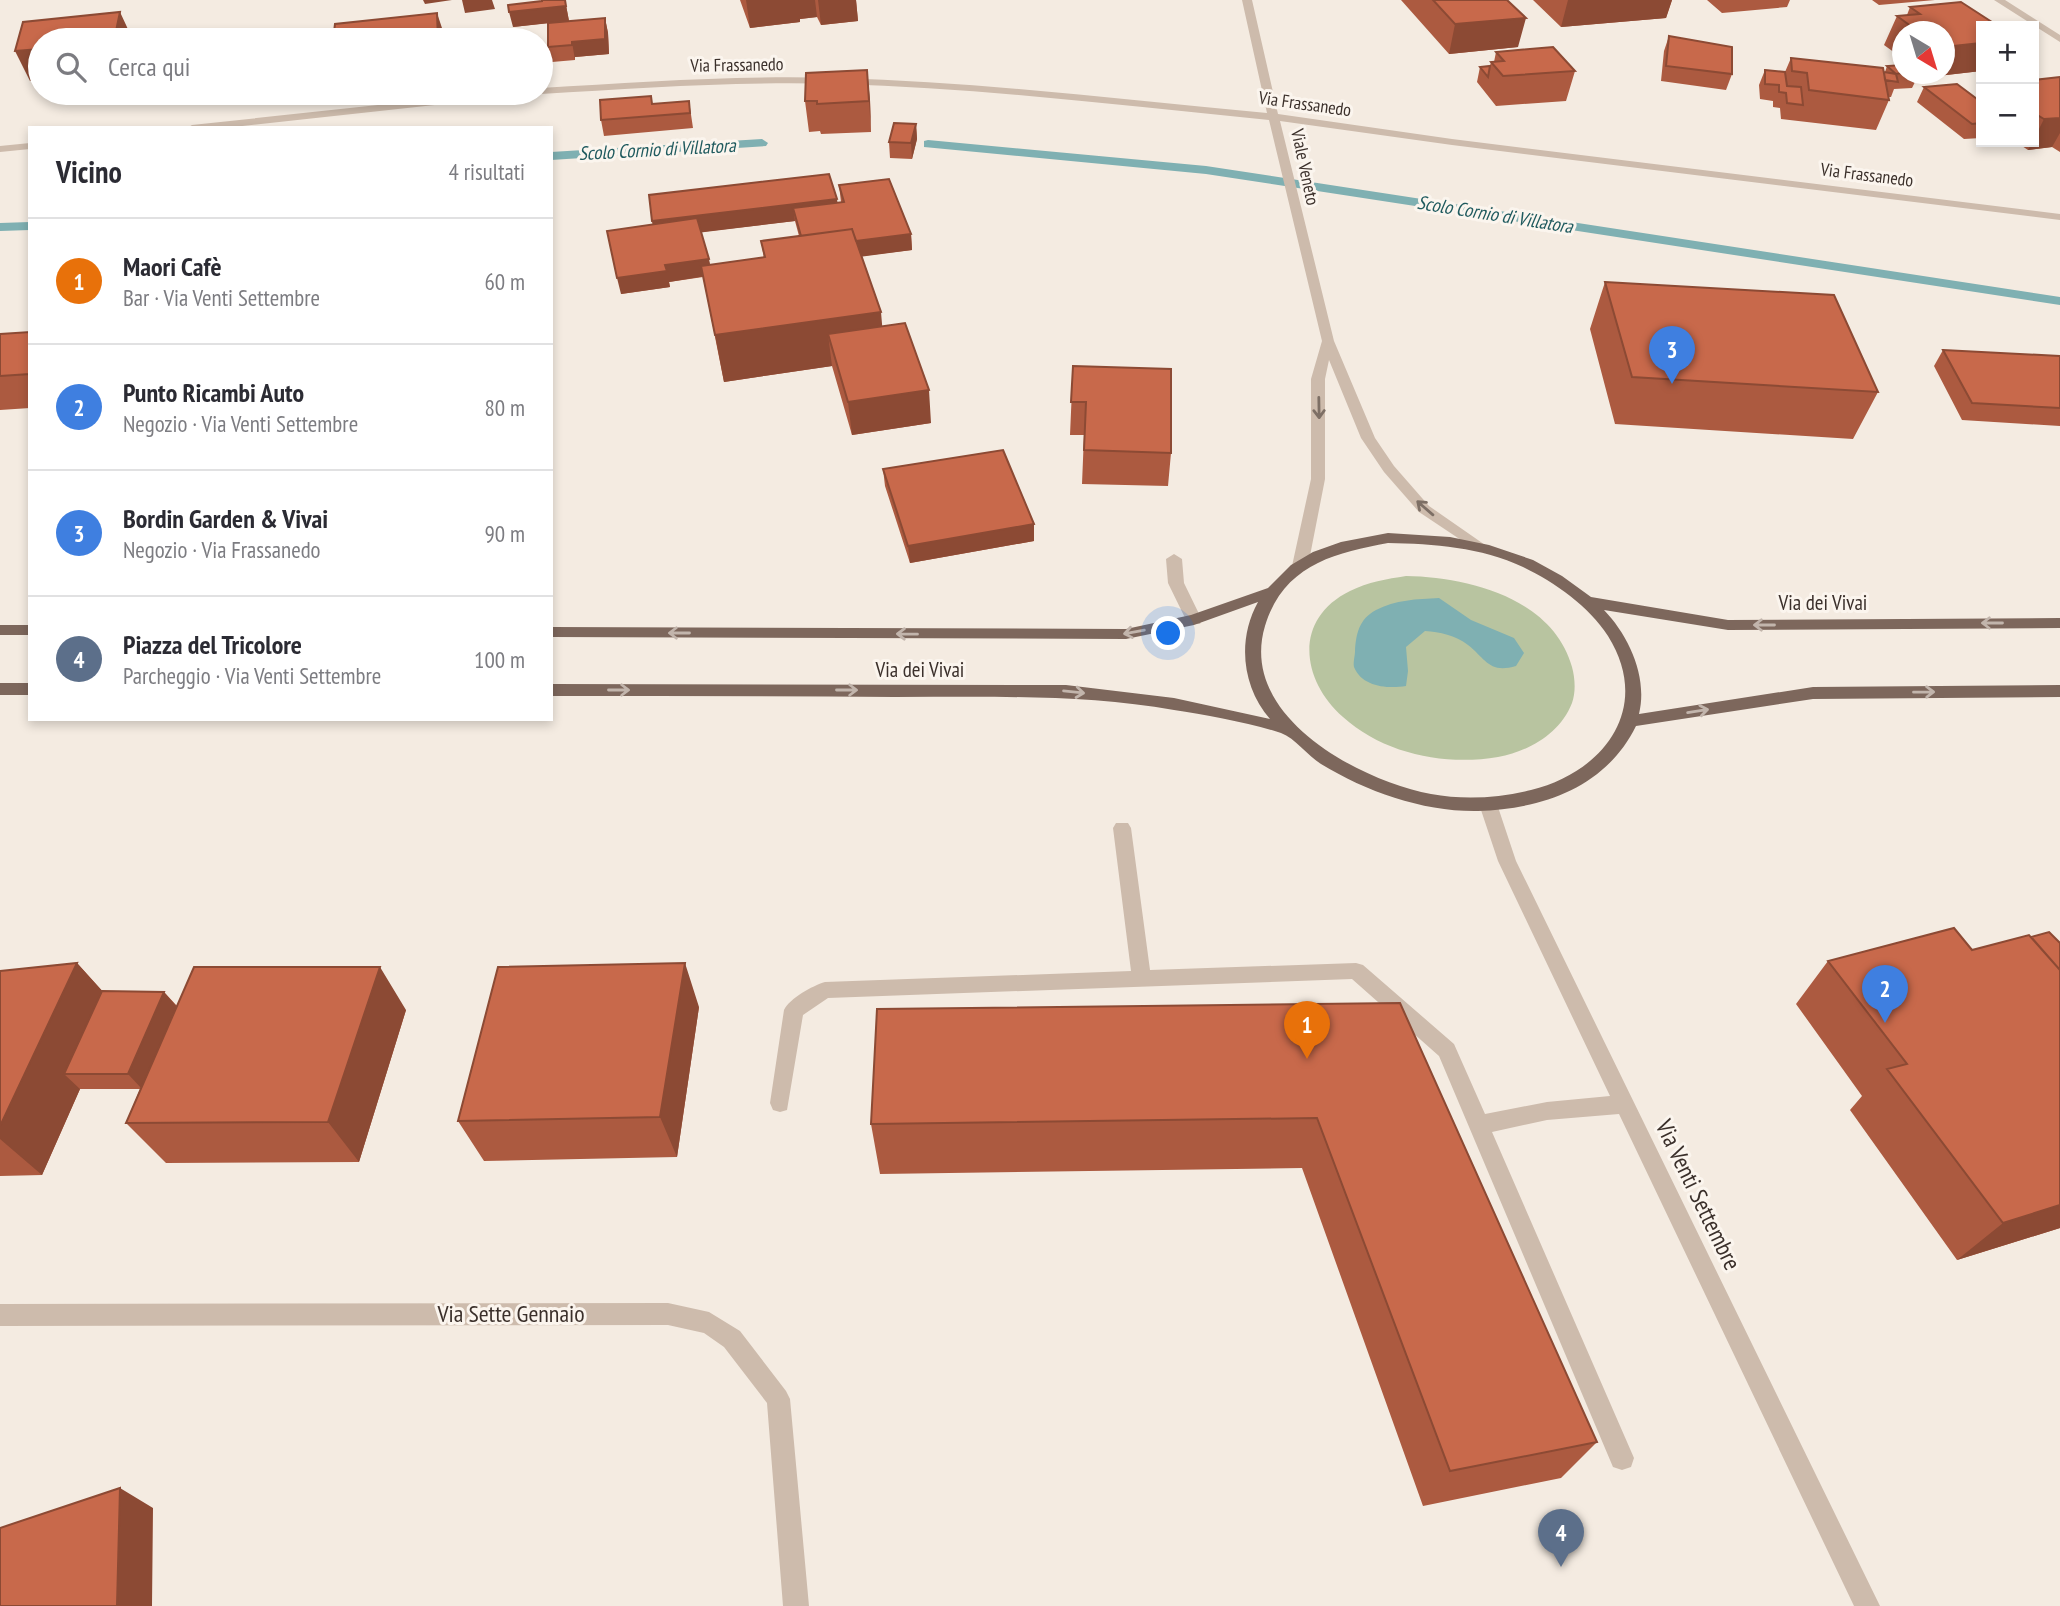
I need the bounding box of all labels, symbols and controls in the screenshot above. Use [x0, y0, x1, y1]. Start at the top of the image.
north arrow [1892, 21, 1955, 84]
map controls [1976, 21, 2039, 147]
button: + [1976, 21, 2039, 84]
search box [28, 28, 553, 105]
icon: search [52, 48, 90, 86]
text: Cerca qui [108, 50, 190, 83]
street label: Via Frassanedo [689, 52, 784, 77]
button: − [1976, 84, 2039, 147]
street label: Via Frassanedo [1256, 85, 1353, 121]
street label: Viale Veneto [1286, 126, 1325, 207]
water label: Scolo Cornio di Villatora [578, 133, 737, 165]
text: Vicino [56, 152, 122, 191]
text: 4 risultati [449, 157, 525, 186]
street label: Via Frassanedo [1818, 157, 1915, 192]
water label: Scolo Cornio di Villatora [1416, 190, 1576, 238]
text: Maori Cafè [123, 250, 222, 283]
text: 1 [74, 267, 85, 296]
text: 60 m [484, 267, 525, 296]
text: Bar · Via Venti Settembre [123, 283, 320, 312]
pin: 3 [1649, 326, 1695, 384]
text: Punto Ricambi Auto [123, 376, 304, 409]
text: 2 [74, 393, 85, 422]
text: 80 m [484, 393, 525, 422]
one-way arrow [1312, 396, 1326, 419]
text: Negozio · Via Venti Settembre [123, 409, 358, 438]
one-way arrow [1417, 500, 1435, 516]
text: Bordin Garden & Vivai [123, 502, 328, 535]
text: 3 [74, 519, 85, 548]
text: 90 m [484, 519, 525, 548]
text: Negozio · Via Frassanedo [123, 535, 321, 564]
street label: Via dei Vivai [1778, 589, 1867, 616]
your location [1151, 616, 1185, 650]
one-way arrow [1981, 616, 2004, 630]
one-way arrow [1753, 618, 1776, 632]
one-way arrow [668, 626, 691, 640]
one-way arrow [1123, 626, 1146, 639]
one-way arrow [896, 627, 919, 641]
text: Piazza del Tricolore [123, 628, 302, 661]
text: 4 [74, 645, 85, 674]
text: 100 m [474, 645, 525, 674]
street label: Via dei Vivai [875, 656, 964, 683]
text: Parcheggio · Via Venti Settembre [123, 661, 381, 690]
one-way arrow [608, 683, 631, 697]
one-way arrow [835, 683, 858, 697]
one-way arrow [1913, 685, 1936, 699]
one-way arrow [1063, 686, 1085, 699]
one-way arrow [1686, 704, 1709, 717]
pin: 2 [1862, 965, 1908, 1023]
pin: 1 [1284, 1001, 1330, 1059]
street label: Via Venti Settembre [1648, 1114, 1748, 1275]
street label: Via Sette Gennaio [436, 1298, 585, 1329]
pin: 4 [1538, 1509, 1584, 1567]

